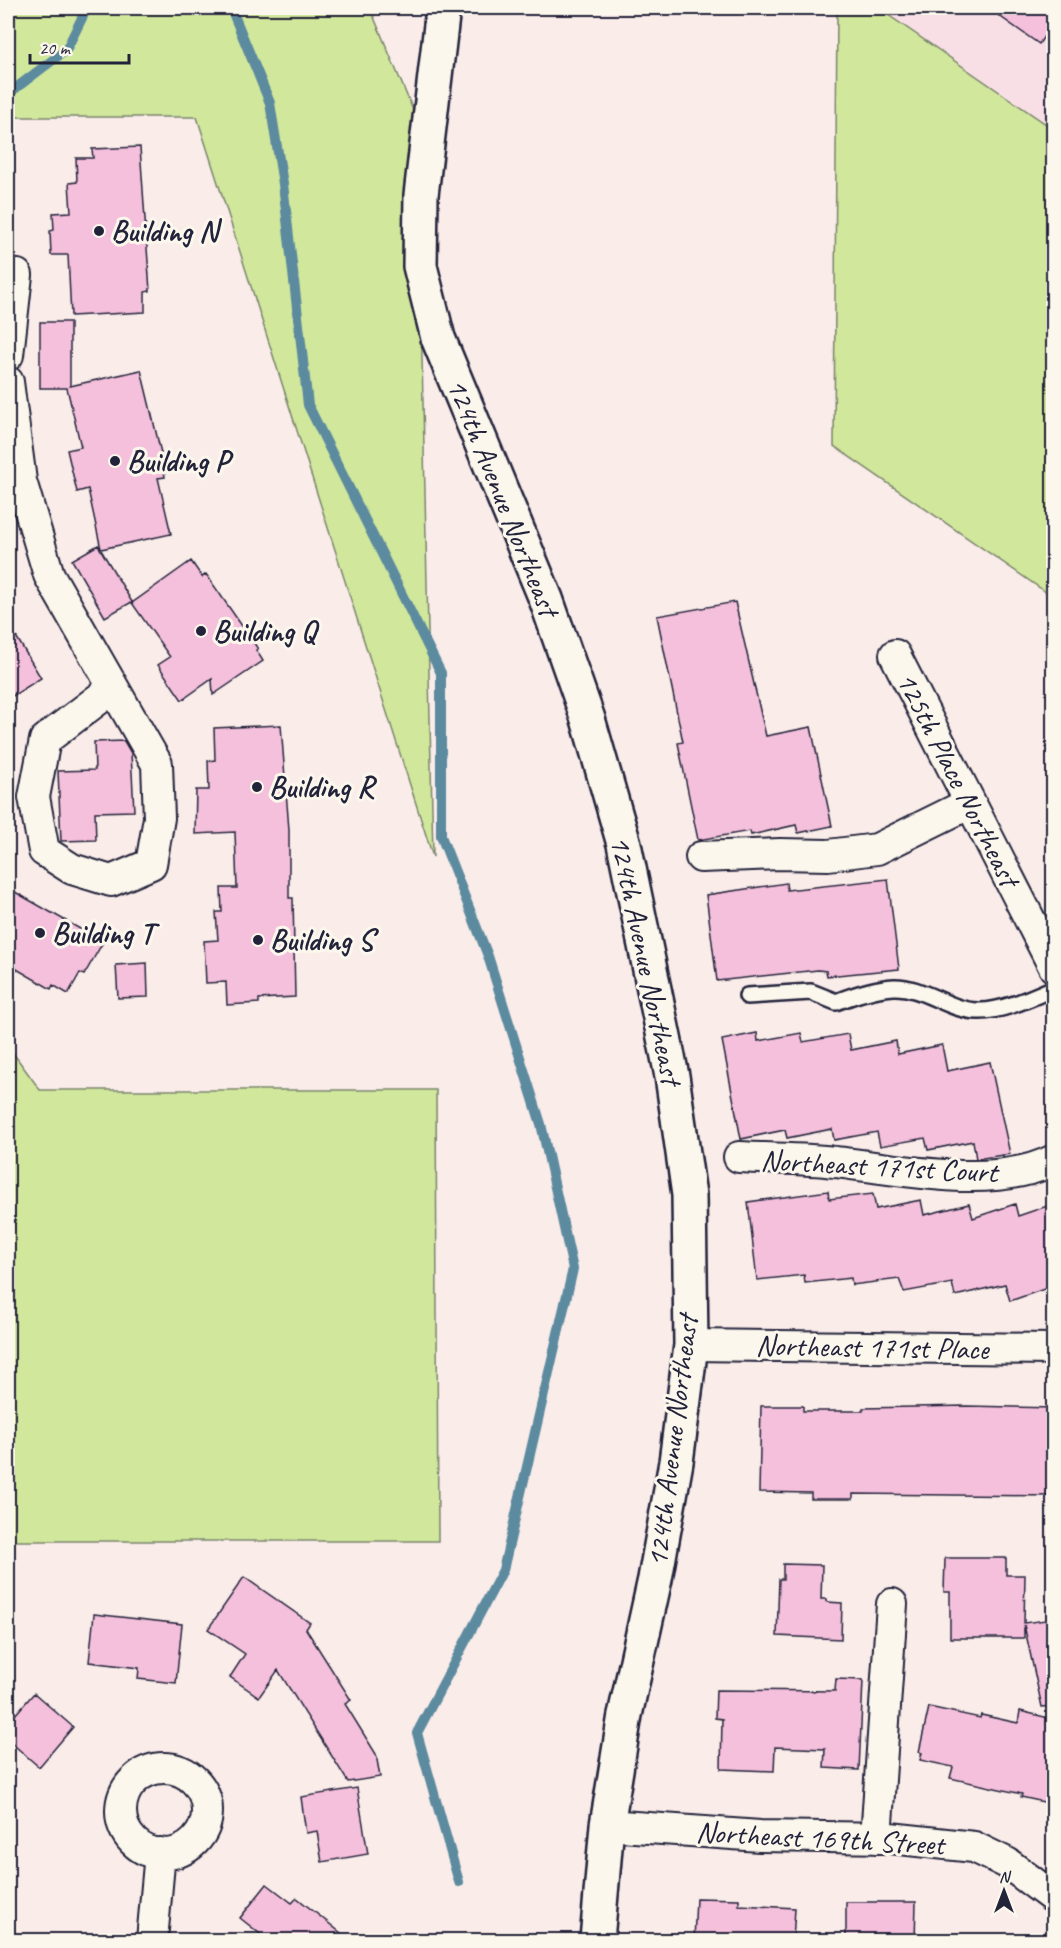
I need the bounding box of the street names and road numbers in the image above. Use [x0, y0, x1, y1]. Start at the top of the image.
street label: 124th Avenue Northeast [438, 373, 570, 625]
street label: 125th Place Northeast [888, 666, 1030, 896]
street label: 124th Avenue Northeast [601, 832, 692, 1092]
street label: Northeast 171st Court [760, 1141, 1001, 1191]
street label: 124th Avenue Northeast [638, 1309, 707, 1569]
street label: Northeast 171st Place [755, 1326, 991, 1368]
street label: Northeast 169th Street [695, 1813, 948, 1864]

